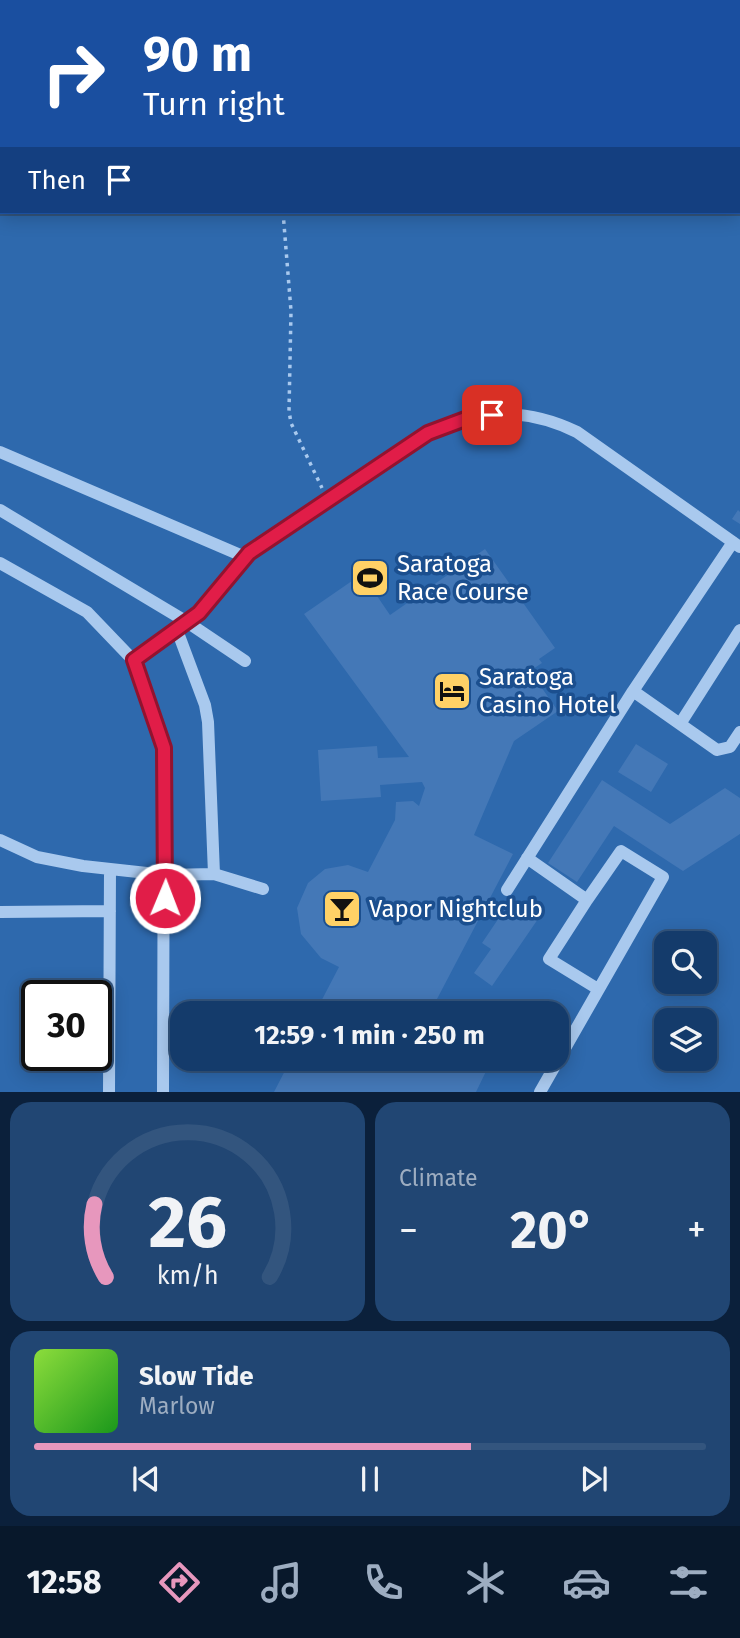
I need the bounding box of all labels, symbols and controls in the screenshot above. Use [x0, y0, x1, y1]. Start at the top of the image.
text: 90 m [143, 25, 252, 84]
icon: right [28, 28, 119, 119]
text: Turn right [143, 85, 285, 123]
icon: arrive [100, 161, 138, 199]
text: Then [28, 165, 86, 196]
pin [462, 385, 522, 445]
icon: arrive [473, 396, 511, 434]
place label: Saratoga Race Course [397, 550, 529, 606]
sports icon: Saratoga Race Course [349, 557, 391, 599]
place label: Saratoga Casino Hotel [479, 663, 616, 719]
hotel icon: Saratoga Casino Hotel [431, 670, 473, 712]
position arrow [128, 861, 202, 935]
bar icon: Vapor Nightclub [321, 888, 363, 930]
place label: Vapor Nightclub [369, 895, 543, 923]
map controls [654, 931, 717, 1071]
button: search [654, 931, 717, 994]
speed limit sign: 30 [21, 980, 112, 1071]
button: layers [654, 1008, 717, 1071]
text: 12:59 · 1 min · 250 m [254, 1020, 485, 1051]
text: Climate [399, 1164, 478, 1192]
text: 26 [148, 1180, 227, 1267]
text: 20° [510, 1199, 595, 1262]
text: − [399, 1207, 418, 1253]
text: + [687, 1207, 706, 1253]
text: km/h [157, 1261, 218, 1291]
text: Slow Tide [139, 1361, 254, 1392]
text: Marlow [139, 1392, 215, 1420]
icon: previous [127, 1460, 165, 1498]
icon: pause [351, 1460, 389, 1498]
icon: next [575, 1460, 613, 1498]
icon: directions [155, 1558, 204, 1607]
icon: music [257, 1558, 306, 1607]
icon: phone [359, 1558, 408, 1607]
icon: climate [461, 1558, 510, 1607]
icon: car [562, 1558, 611, 1607]
icon: filters [664, 1558, 713, 1607]
text: 12:58 [26, 1563, 102, 1601]

